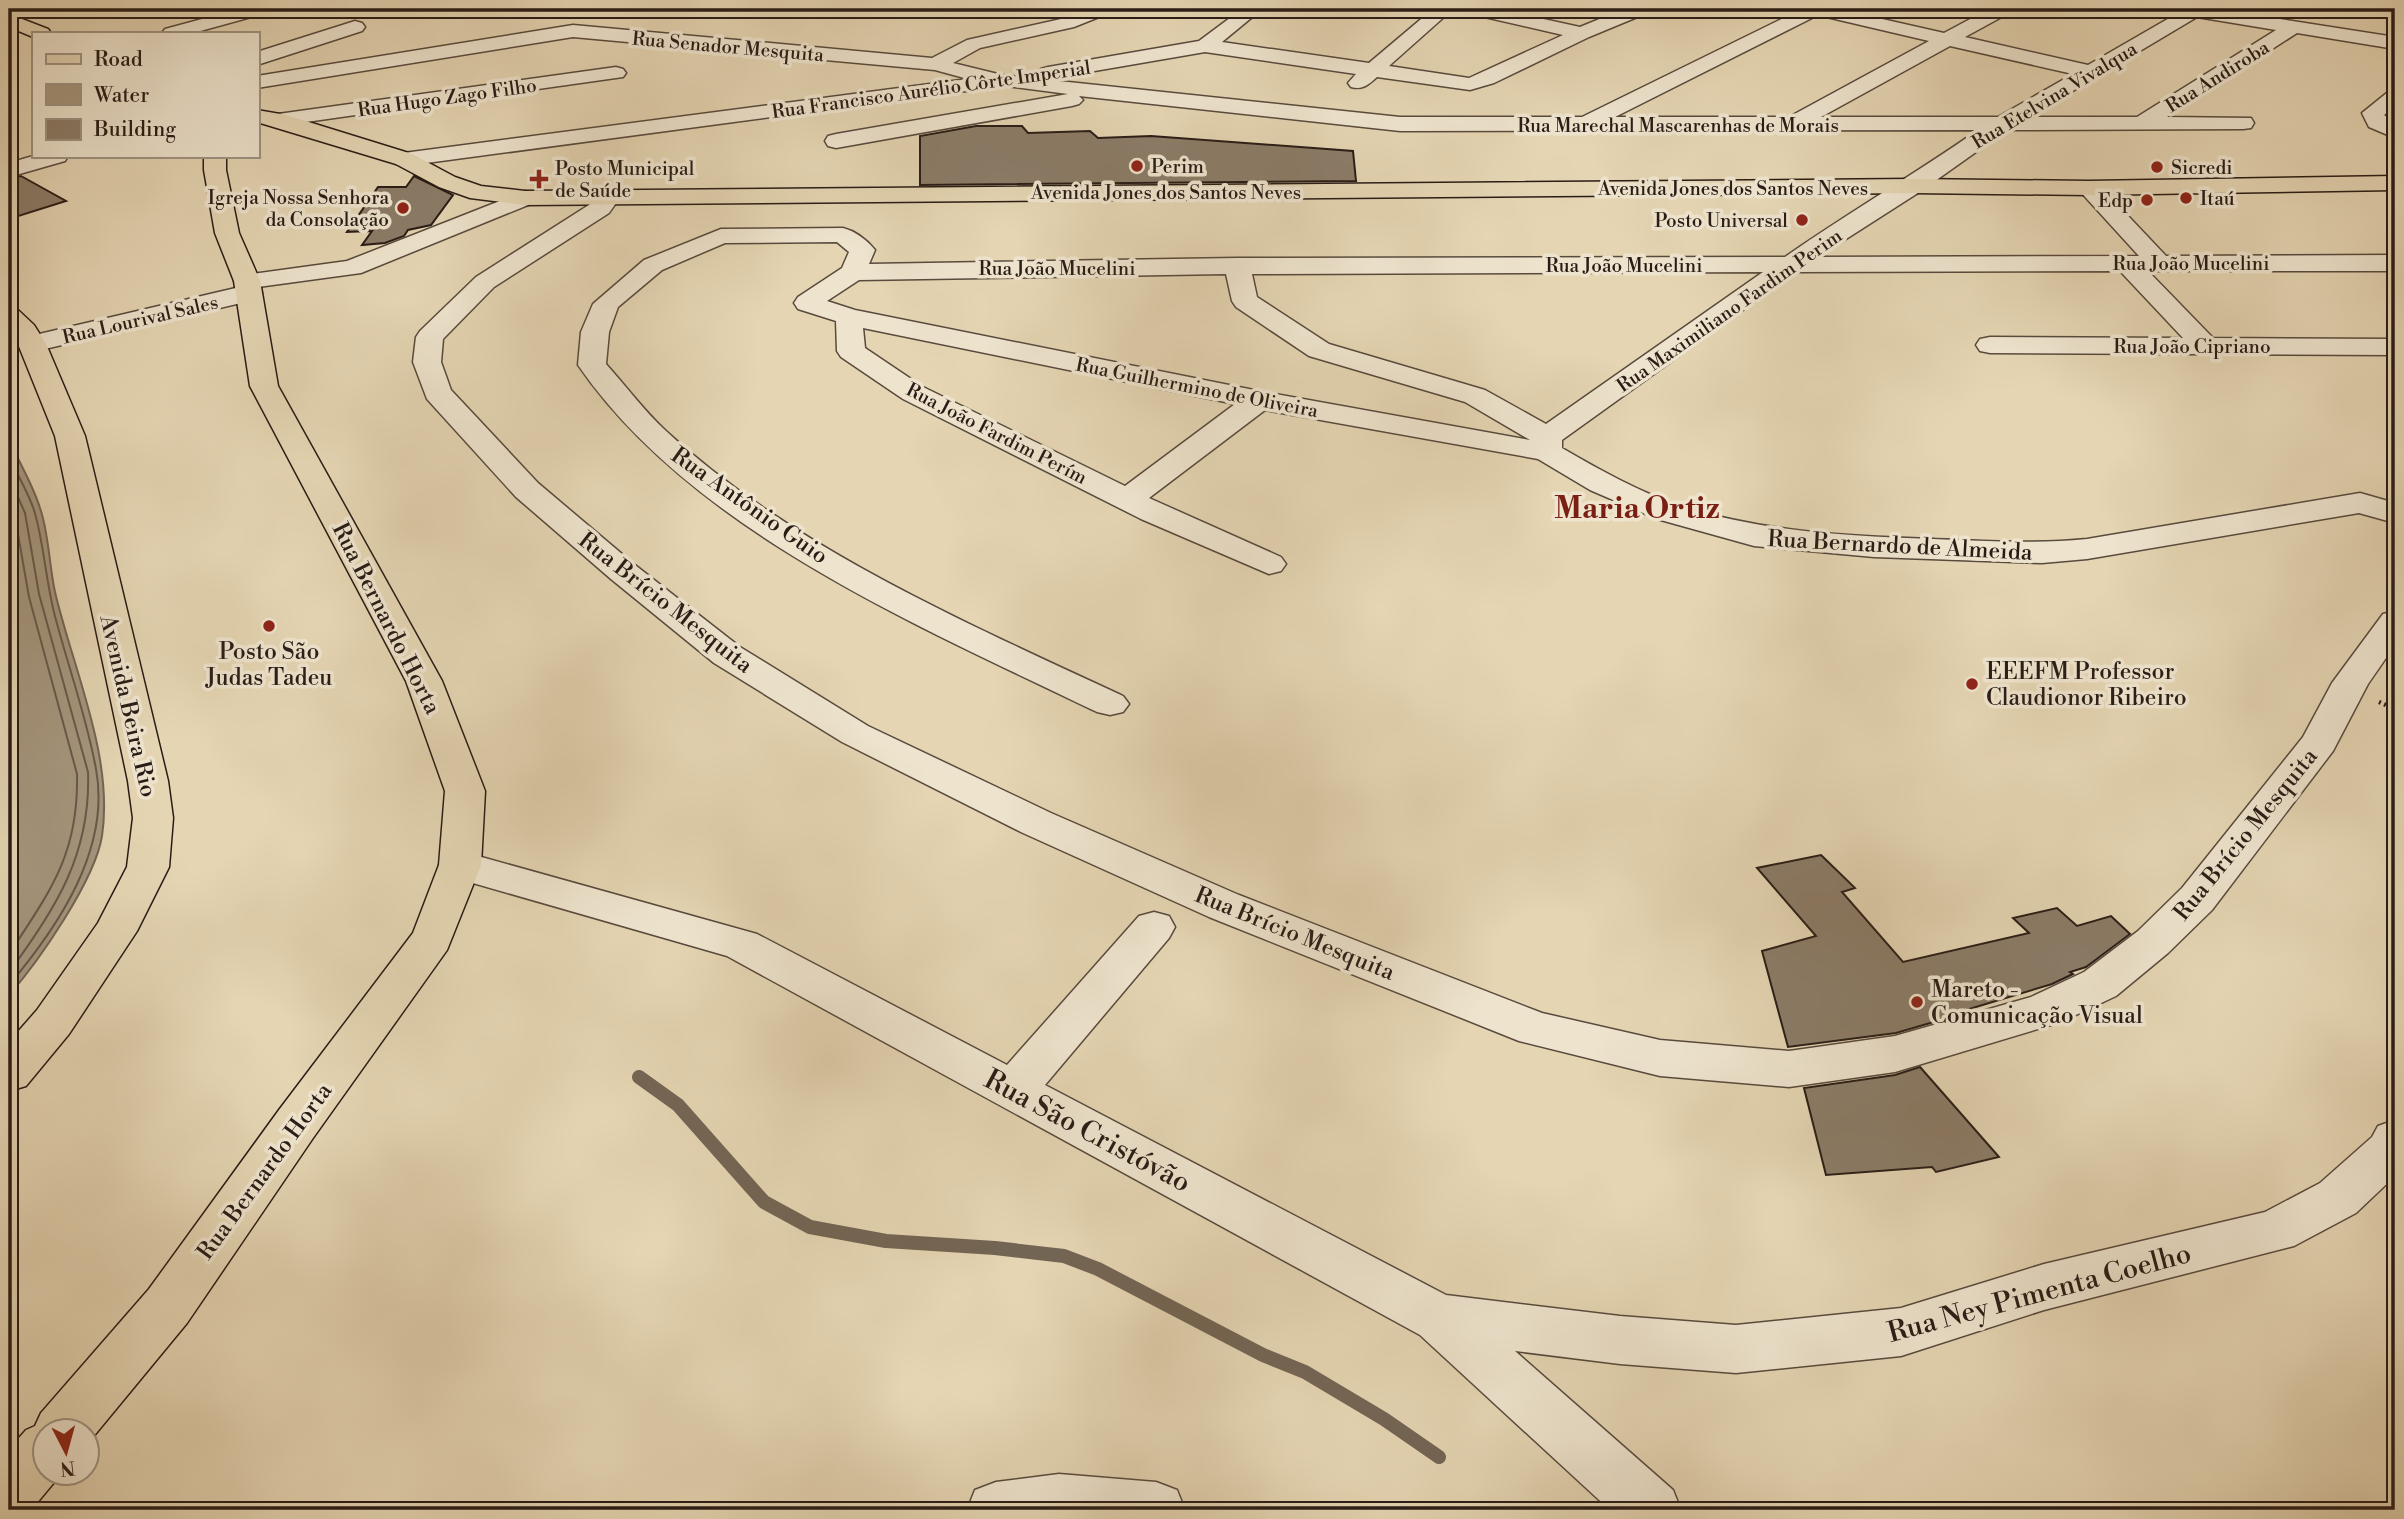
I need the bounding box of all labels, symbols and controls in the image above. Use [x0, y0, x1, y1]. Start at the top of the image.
street label: Rua Senador Mesquita [631, 27, 825, 67]
legend [32, 32, 259, 158]
street label: Rua Andiroba [2161, 35, 2274, 118]
street label: Rua Etelvina Vivalqua [1967, 37, 2142, 155]
text: Road [94, 47, 143, 73]
street label: Rua Francisco Aurélio Côrte Imperial [770, 56, 1093, 124]
street label: Rua Hugo Zago Filho [356, 74, 538, 122]
text: Water [93, 83, 149, 109]
street label: Rua Marechal Mascarenhas de Morais [1517, 114, 1839, 138]
text: Building [93, 117, 176, 143]
place label: Perim [1151, 155, 1204, 179]
place label: Sicredi [2171, 156, 2232, 180]
place label: Posto Municipal de Saúde [555, 157, 695, 203]
marker: Perim [1129, 158, 1145, 174]
marker: Sicredi [2149, 159, 2165, 175]
marker: Posto Municipal de Saúde [529, 169, 549, 189]
street label: Avenida Jones dos Santos Neves [1597, 177, 1868, 201]
street label: Avenida Jones dos Santos Neves [1030, 181, 1301, 205]
place label: Igreja Nossa Senhora da Consolação [208, 186, 389, 232]
place label: Itaú [2200, 187, 2235, 211]
place label: Edp [2098, 189, 2133, 213]
marker: Itaú [2178, 190, 2194, 206]
marker: Edp [2139, 192, 2155, 208]
marker: Igreja Nossa Senhora da Consolação [395, 200, 411, 216]
place label: Posto Universal [1654, 209, 1788, 233]
marker: Posto Universal [1794, 212, 1810, 228]
street label: Rua Maximiliano Fardim Perim [1612, 223, 1847, 398]
street label: Rua João Mucelini [2113, 252, 2269, 276]
street label: Rua João Mucelini [1546, 254, 1702, 278]
street label: Rua João Mucelini [979, 257, 1135, 281]
street label: Rua Lourival Sales [60, 290, 220, 350]
street label: Rua João Cipriano [2113, 335, 2271, 359]
street label: Rua Guilhermino de Oliveira [1074, 353, 1320, 423]
street label: Rua João Fardim Perím [902, 378, 1091, 490]
street label: Rua Antônio Guio [666, 441, 833, 570]
district label: Maria Ortiz [1554, 490, 1720, 528]
street label: Rua Bernardo Horta [326, 518, 447, 719]
street label: Rua Bernardo de Almeida [1767, 525, 2034, 567]
street label: Rua Brício Mesquita [573, 526, 758, 680]
street label: Avenida Beira Rio [93, 611, 163, 800]
marker: Posto São Judas Tadeu [261, 618, 277, 634]
place label: Posto São Judas Tadeu [205, 638, 332, 692]
place label: EEEFM Professor Claudionor Ribeiro [1986, 658, 2187, 712]
marker: EEEFM Professor Claudionor Ribeiro [1964, 676, 1980, 692]
street label: Rua Brício Mesquita [2168, 743, 2324, 926]
street label: Rua Brício Mesquita [1191, 881, 1399, 987]
place label: Mareto - Comunicação Visual [1931, 976, 2143, 1030]
marker: Mareto - Comunicação Visual [1909, 994, 1925, 1010]
street label: Rua São Cristóvão [978, 1062, 1197, 1201]
street label: Rua Bernardo Horta [191, 1078, 338, 1265]
street label: Rua Ney Pimenta Coelho [1884, 1236, 2195, 1351]
north arrow [32, 1418, 102, 1488]
text: N [59, 1455, 76, 1481]

